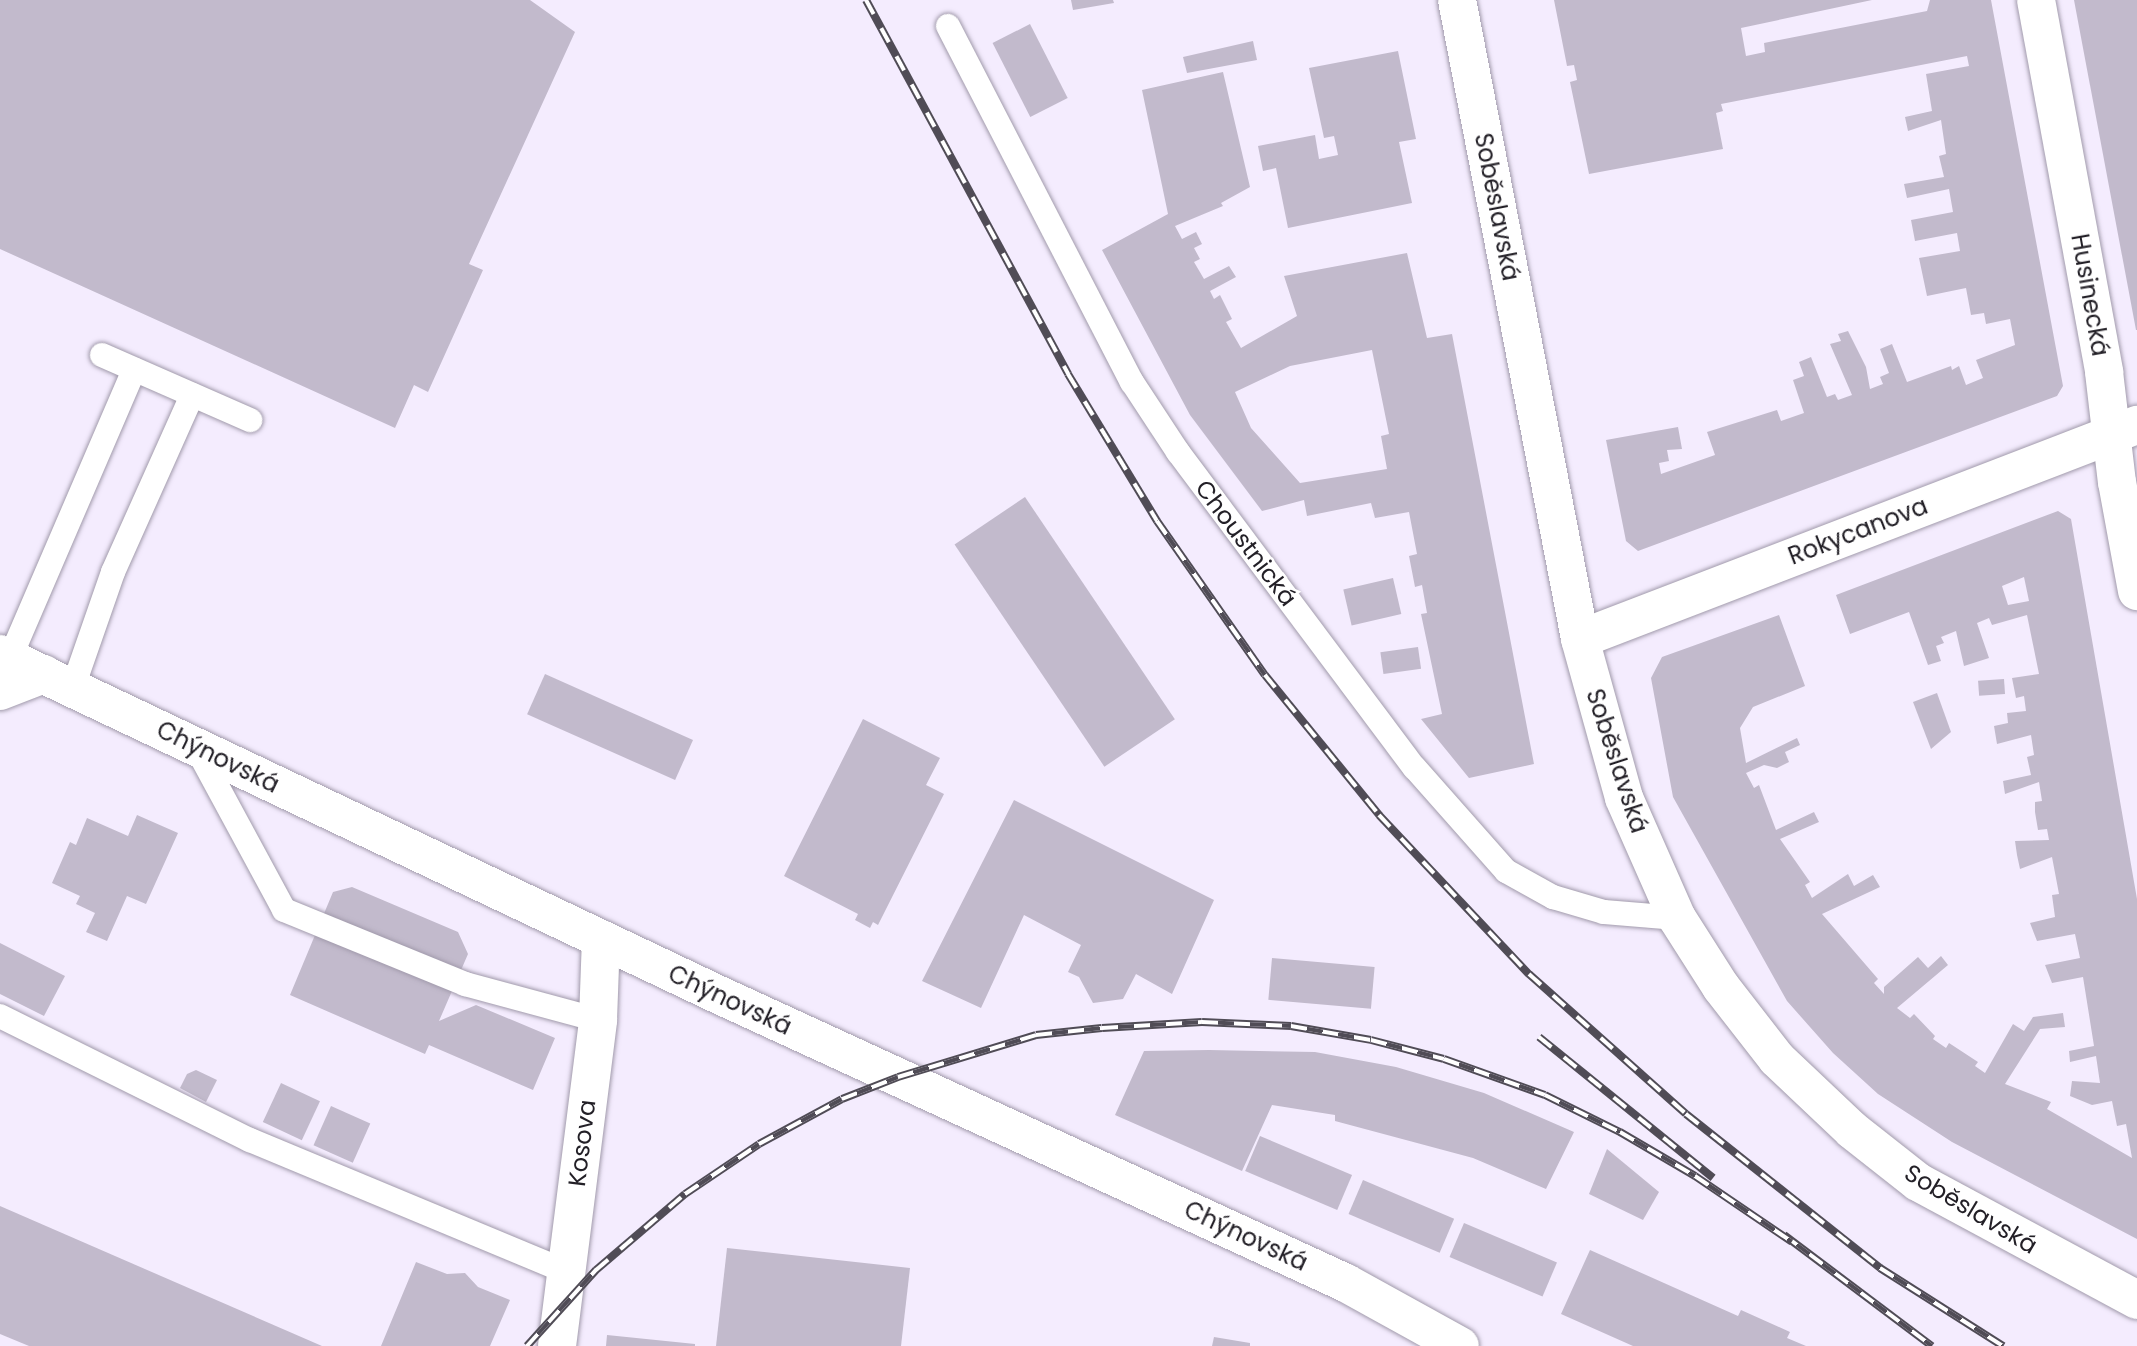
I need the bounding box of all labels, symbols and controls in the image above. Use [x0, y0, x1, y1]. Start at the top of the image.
street label: Soběslavská [1469, 131, 1525, 283]
street label: Husinecká [2065, 232, 2115, 358]
street label: Choustnická [1189, 474, 1303, 612]
street label: Rokycanova [1784, 491, 1932, 571]
street label: Soběslavská [1580, 685, 1654, 837]
street label: Chýnovská [152, 715, 284, 799]
street label: Chýnovská [664, 959, 796, 1041]
street label: Kosova [562, 1098, 602, 1188]
street label: Soběslavská [1899, 1158, 2043, 1260]
street label: Chýnovská [1180, 1195, 1312, 1277]

